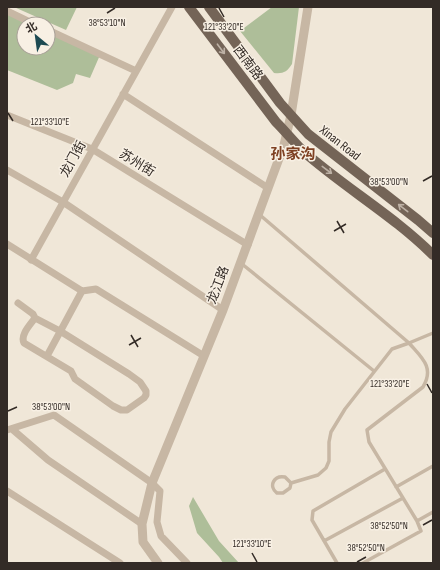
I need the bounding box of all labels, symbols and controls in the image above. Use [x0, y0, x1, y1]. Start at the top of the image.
north arrow [16, 16, 56, 56]
text: 38°53'10"N [88, 17, 126, 29]
text: 北 [23, 19, 39, 36]
text: 121°33'20"E [204, 21, 244, 33]
street label: 西南路 [230, 43, 266, 83]
one-way arrow [217, 44, 226, 55]
text: 121°33'10"E [31, 116, 69, 128]
street label: Xinan Road [315, 121, 364, 164]
street label: 龙门街 [57, 138, 89, 180]
district label: 孙家沟 [270, 145, 316, 164]
street label: 苏州街 [116, 146, 158, 180]
one-way arrow [321, 165, 332, 174]
text: 38°53'00"N [370, 176, 408, 188]
one-way arrow [398, 204, 409, 213]
street label: 龙江路 [204, 264, 232, 306]
text: 121°33'20"E [370, 378, 410, 390]
text: 38°53'00"N [32, 401, 70, 413]
text: 38°52'50"N [370, 520, 408, 532]
text: 121°33'10"E [233, 538, 271, 550]
text: 38°52'50"N [347, 542, 385, 554]

